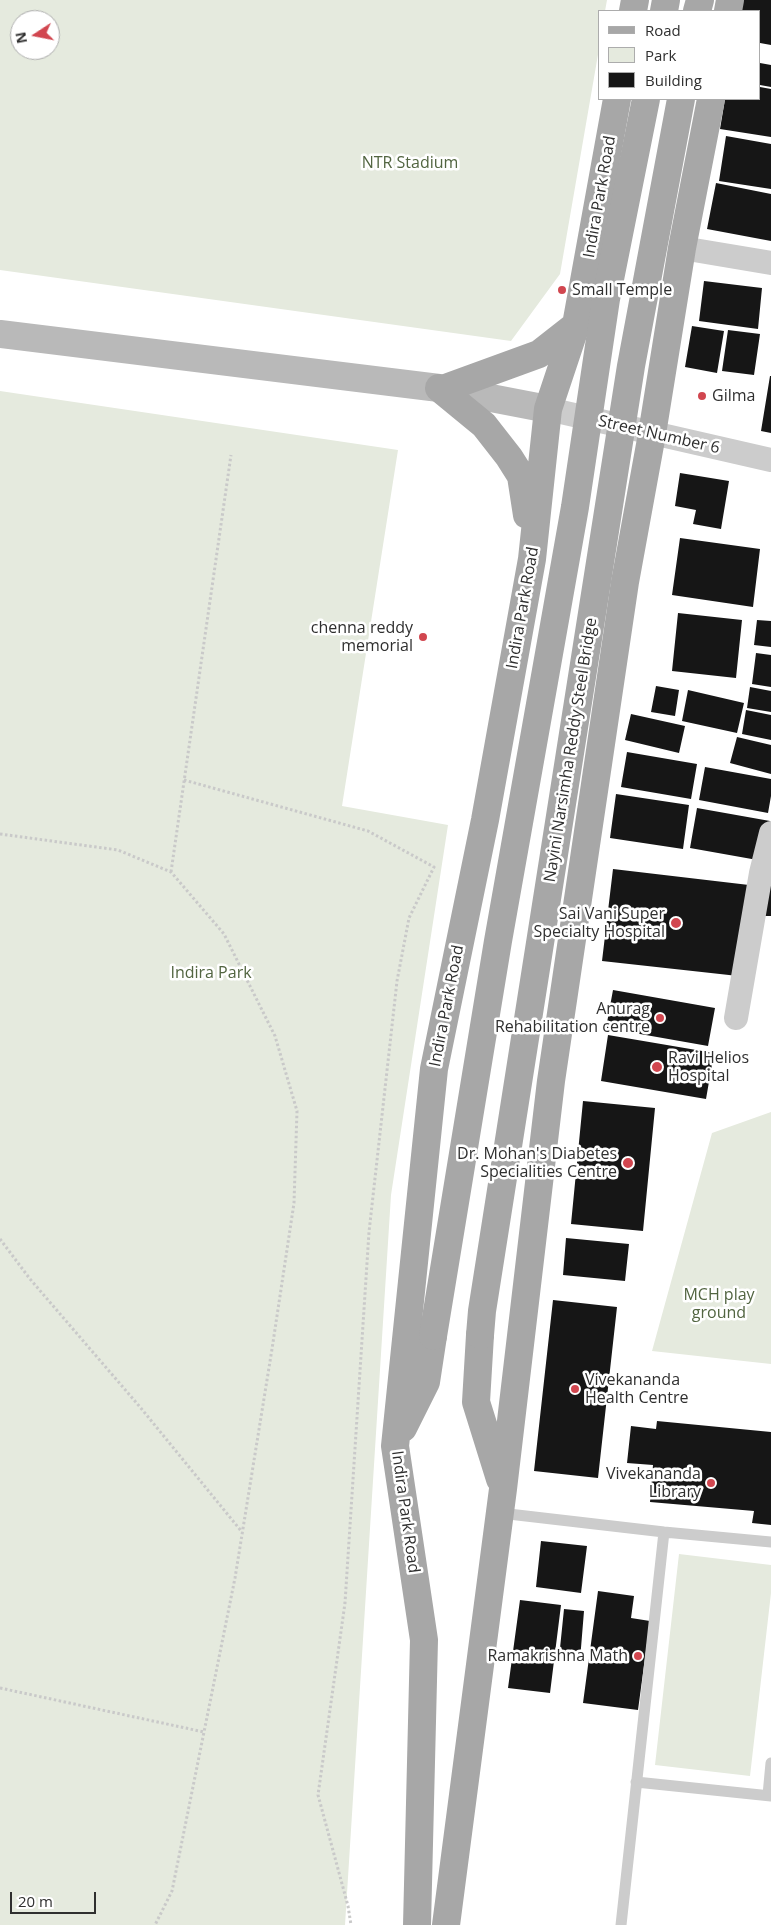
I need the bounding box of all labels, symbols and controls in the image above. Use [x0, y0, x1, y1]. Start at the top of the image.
north arrow [10, 10, 60, 60]
legend [598, 10, 761, 100]
text: Road [645, 20, 681, 40]
text: N [10, 30, 31, 45]
text: Park [645, 45, 676, 65]
text: Building [645, 70, 702, 90]
street label: Indira Park Road [580, 135, 620, 259]
park label: NTR Stadium [362, 153, 458, 173]
place label: Small Temple [572, 280, 672, 300]
marker: Small Temple [556, 284, 568, 296]
place label: Gilma [712, 386, 755, 406]
marker: Gilma [696, 390, 708, 402]
street label: Street Number 6 [596, 412, 722, 458]
street label: Indira Park Road [503, 546, 543, 670]
street label: Nayini Narsimha Reddy Steel Bridge [541, 616, 601, 884]
place label: chenna reddy memorial [311, 618, 413, 656]
marker: chenna reddy memorial [417, 631, 429, 643]
place label: Sai Vani Super Specialty Hospital [533, 904, 665, 942]
marker: Sai Vani Super Specialty Hospital [669, 916, 683, 930]
street label: Indira Park Road [426, 944, 468, 1068]
park label: Indira Park [170, 963, 252, 983]
place label: Anurag Rehabilitation centre [495, 999, 650, 1037]
marker: Anurag Rehabilitation centre [654, 1012, 666, 1024]
place label: Ravi Helios Hospital [668, 1048, 749, 1086]
marker: Ravi Helios Hospital [650, 1060, 664, 1074]
place label: Dr. Mohan's Diabetes Specialities Centre [457, 1144, 617, 1182]
marker: Dr. Mohan's Diabetes Specialities Centre [621, 1156, 635, 1170]
park label: MCH play ground [683, 1285, 755, 1323]
place label: Vivekananda Health Centre [585, 1370, 688, 1408]
marker: Vivekananda Health Centre [569, 1383, 581, 1395]
street label: Indira Park Road [387, 1450, 423, 1574]
place label: Vivekananda Library [606, 1464, 701, 1502]
marker: Vivekananda Library [705, 1477, 717, 1489]
place label: Ramakrishna Math [487, 1646, 628, 1666]
marker: Ramakrishna Math [632, 1650, 644, 1662]
scale bar [12, 1882, 99, 1914]
text: 20 m [18, 1891, 53, 1911]

